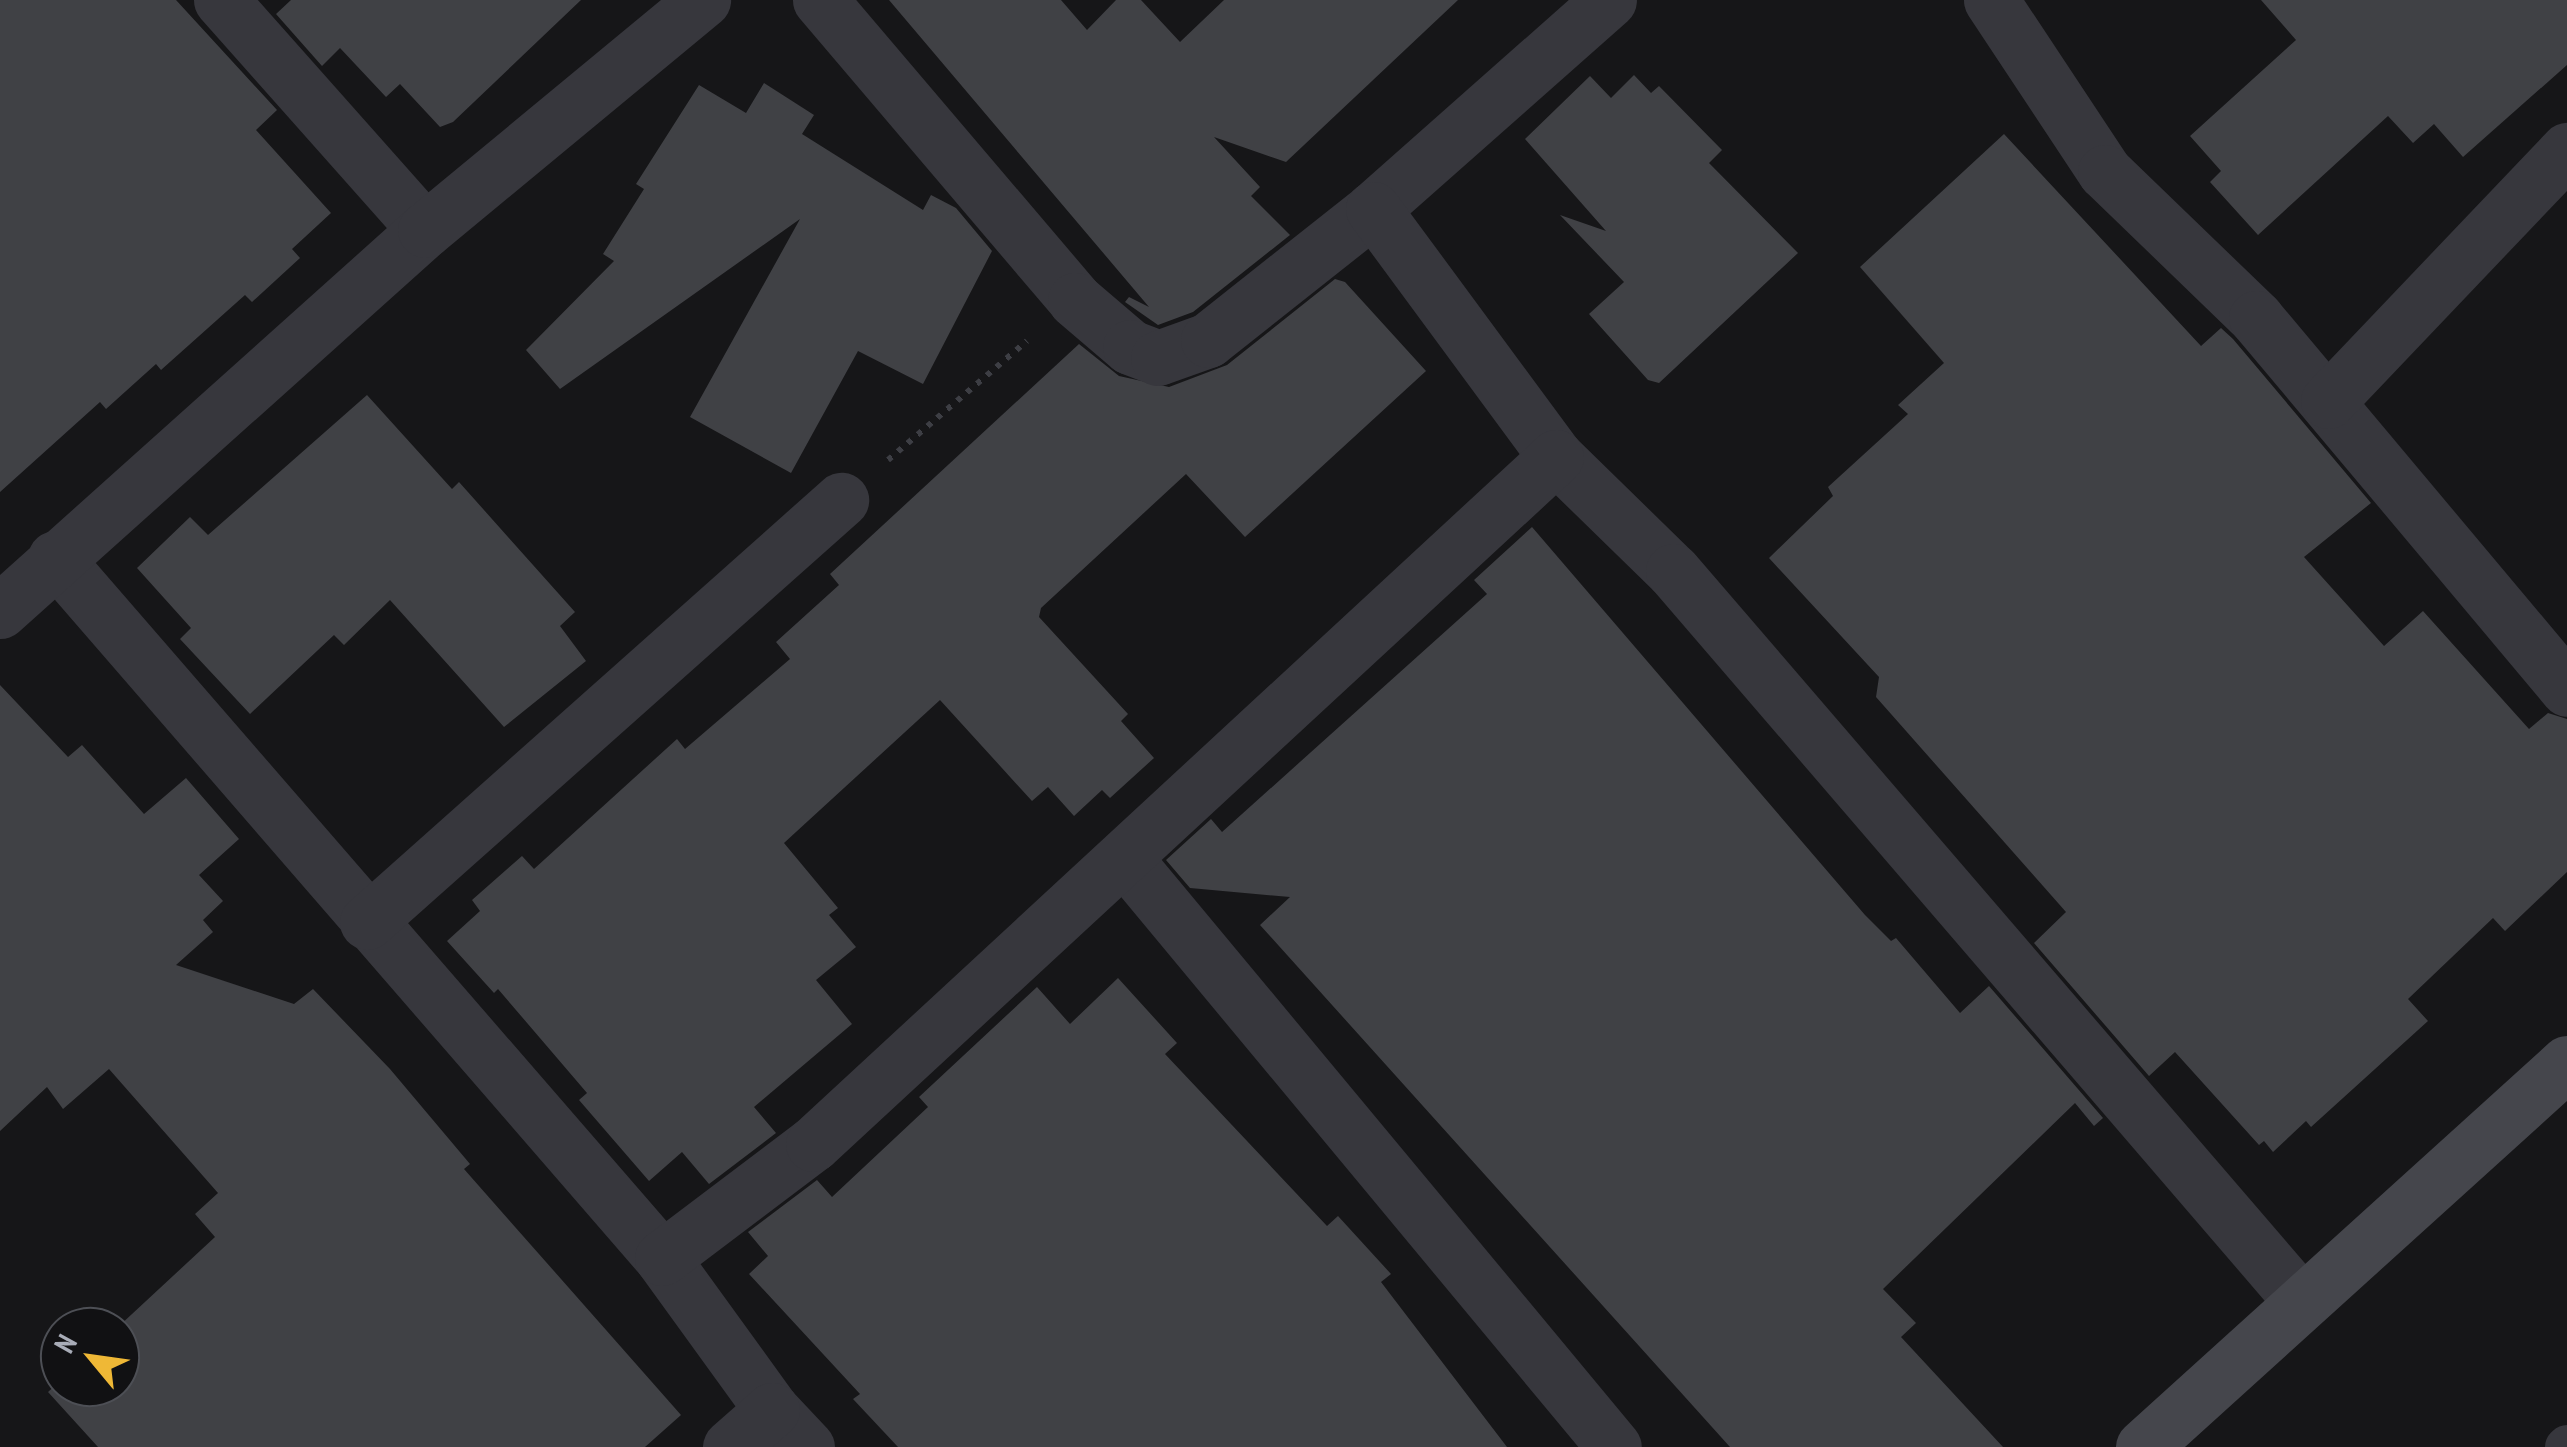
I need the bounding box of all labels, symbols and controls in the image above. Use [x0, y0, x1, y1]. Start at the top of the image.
north arrow [40, 1307, 140, 1407]
text: N [45, 1328, 85, 1359]

